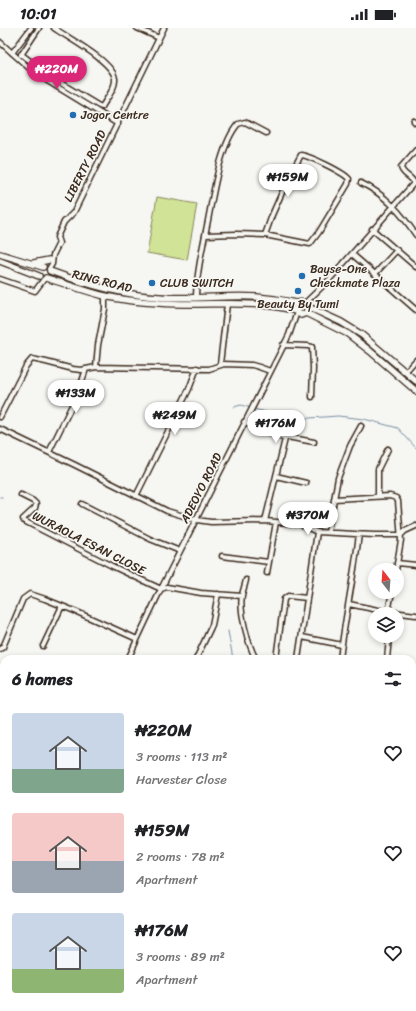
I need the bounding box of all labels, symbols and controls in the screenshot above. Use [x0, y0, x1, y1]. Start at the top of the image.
text: 10:01 [20, 1, 56, 27]
pin: ₦220M [29, 56, 85, 90]
text: ₦220M [36, 57, 78, 80]
place label: Jogor Centre [80, 104, 149, 126]
marker: Jogor Centre [68, 110, 78, 120]
street label: LIBERTY ROAD [57, 125, 113, 206]
pin: ₦159M [260, 164, 316, 198]
text: ₦159M [268, 165, 308, 188]
place label: Bayse-One Checkmate Plaza [310, 258, 401, 294]
street label: RING ROAD [70, 263, 135, 299]
marker: Bayse-One Checkmate Plaza [297, 271, 307, 281]
place label: CLUB SWITCH [160, 272, 234, 294]
marker: CLUB SWITCH [147, 278, 157, 288]
marker: Beauty By Tumi [293, 286, 303, 296]
place label: Beauty By Tumi [257, 293, 340, 315]
pin: ₦133M [48, 380, 104, 414]
text: ₦133M [56, 381, 96, 404]
pin: ₦249M [147, 402, 203, 436]
text: ₦249M [154, 403, 196, 426]
pin: ₦176M [248, 410, 304, 444]
text: ₦176M [256, 411, 296, 434]
street label: ADEOYO ROAD [173, 448, 229, 528]
pin: ₦370M [280, 502, 336, 536]
text: ₦370M [287, 503, 329, 526]
street label: WURAOLA ESAN CLOSE [28, 505, 151, 582]
north arrow [368, 563, 404, 599]
map controls [368, 563, 404, 643]
button: layers [368, 607, 404, 643]
text: 6 homes [12, 664, 72, 694]
icon: filters [382, 668, 404, 690]
text: ₦220M [136, 715, 192, 745]
icon: home [44, 729, 92, 777]
icon: heart [382, 742, 404, 764]
text: 3 rooms · 113 m² [136, 745, 227, 768]
text: Harvester Close [136, 768, 227, 791]
text: ₦159M [136, 815, 189, 845]
icon: home [44, 829, 92, 877]
icon: heart [382, 842, 404, 864]
text: 2 rooms · 78 m² [136, 845, 225, 868]
text: Apartment [136, 868, 197, 891]
text: ₦176M [136, 915, 188, 945]
icon: home [44, 929, 92, 977]
icon: heart [382, 942, 404, 964]
text: 3 rooms · 89 m² [136, 945, 225, 968]
text: Apartment [136, 968, 197, 991]

